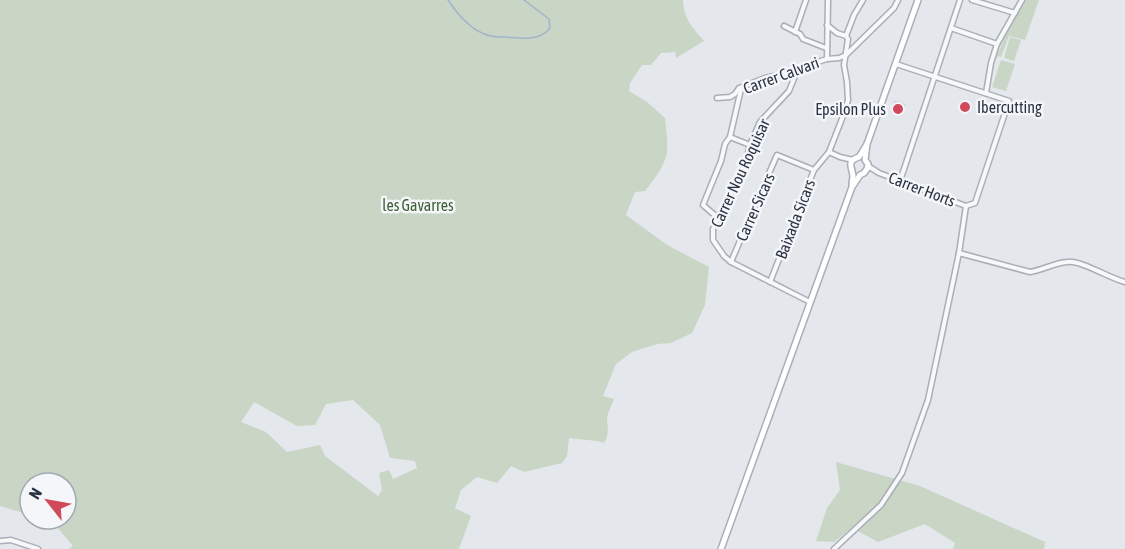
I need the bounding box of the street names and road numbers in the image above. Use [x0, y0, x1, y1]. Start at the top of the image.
street label: Carrer Calvari [741, 53, 821, 97]
street label: Carrer Nou Roquisar [707, 116, 774, 230]
street label: Carrer Horts [886, 168, 958, 210]
street label: Carrer Sicars [732, 170, 778, 244]
street label: Baixada Sicars [772, 176, 819, 261]

